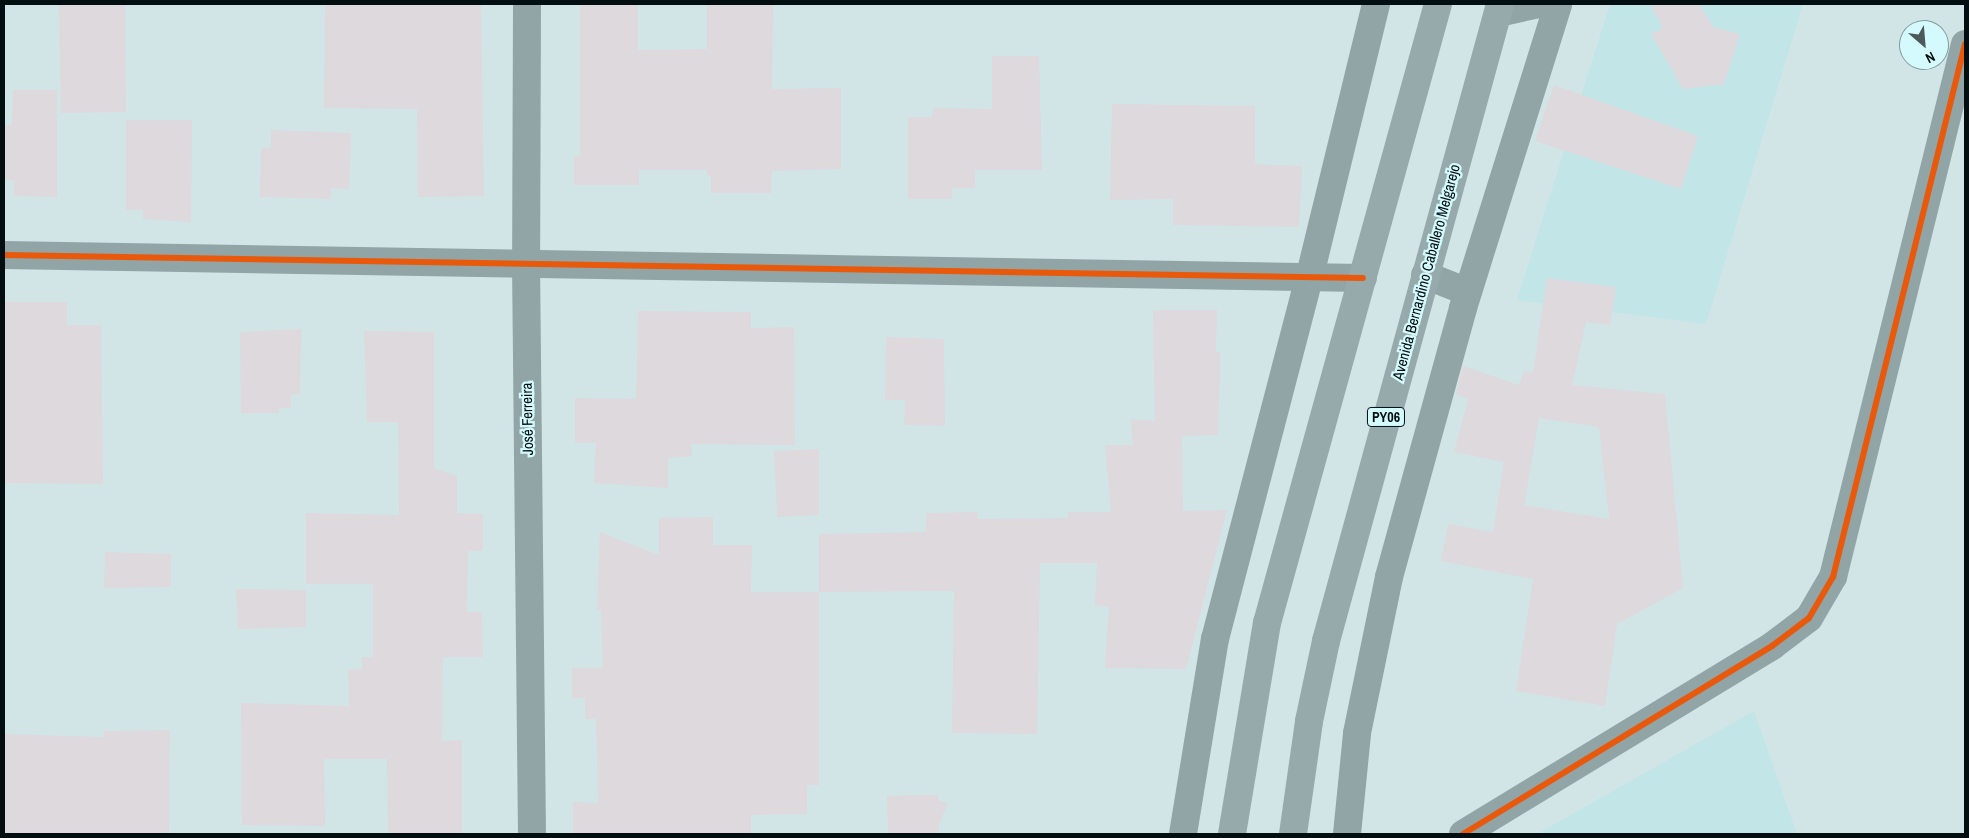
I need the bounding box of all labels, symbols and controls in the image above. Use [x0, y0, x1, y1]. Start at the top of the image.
north arrow [1899, 20, 1949, 70]
text: N [1923, 48, 1938, 67]
street label: Avenida Bernardino Caballero Melgarejo [1388, 162, 1464, 382]
street label: José Ferreira [517, 383, 537, 455]
road number: PY06 [1366, 406, 1406, 428]

